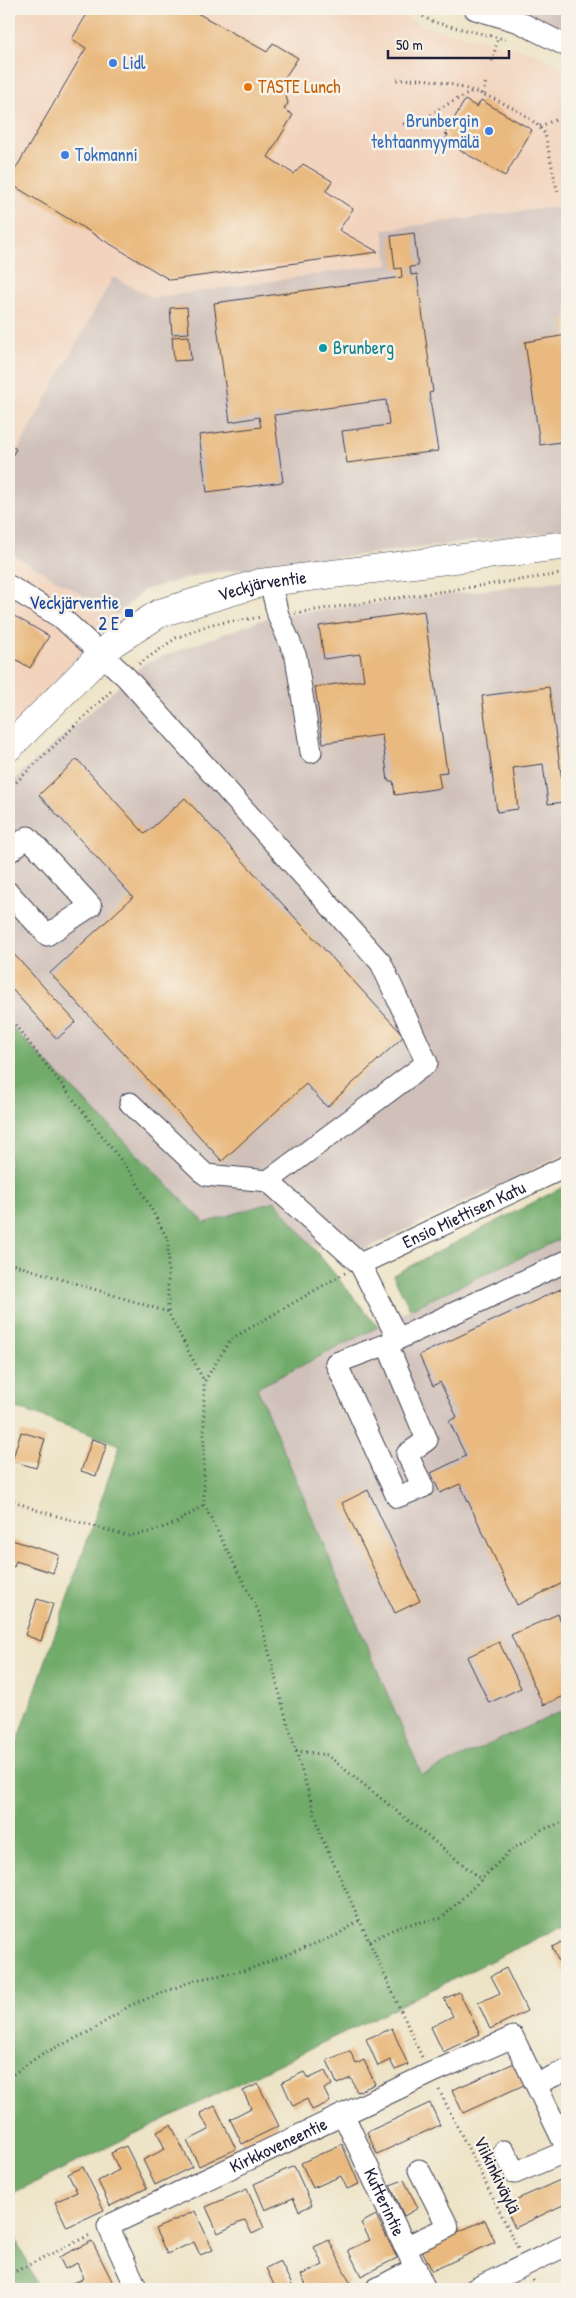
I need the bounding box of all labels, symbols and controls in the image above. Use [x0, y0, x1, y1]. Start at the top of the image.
scale bar [388, 28, 510, 60]
text: 50 m [396, 34, 423, 55]
place label: Lidl [123, 50, 146, 75]
marker: Lidl [107, 57, 119, 69]
place label: TASTE Lunch [258, 74, 341, 99]
marker: TASTE Lunch [242, 81, 254, 93]
place label: Brunbergin tehtaanmyymälä [371, 108, 479, 154]
marker: Brunbergin tehtaanmyymälä [483, 125, 495, 137]
place label: Tokmanni [75, 142, 138, 167]
marker: Tokmanni [59, 149, 71, 161]
place label: Brunberg [333, 335, 394, 360]
marker: Brunberg [317, 342, 329, 354]
street label: Veckjärventie [215, 564, 308, 607]
place label: Veckjärventie 2 E [29, 590, 119, 636]
marker: Veckjärventie 2 E [123, 607, 135, 619]
street label: Ensio Miettisen Katu [398, 1175, 529, 1254]
street label: Kirkkoveneentie [225, 2111, 331, 2179]
street label: Viikinkiväylä [468, 2132, 527, 2218]
street label: Kutterintie [358, 2164, 411, 2240]

